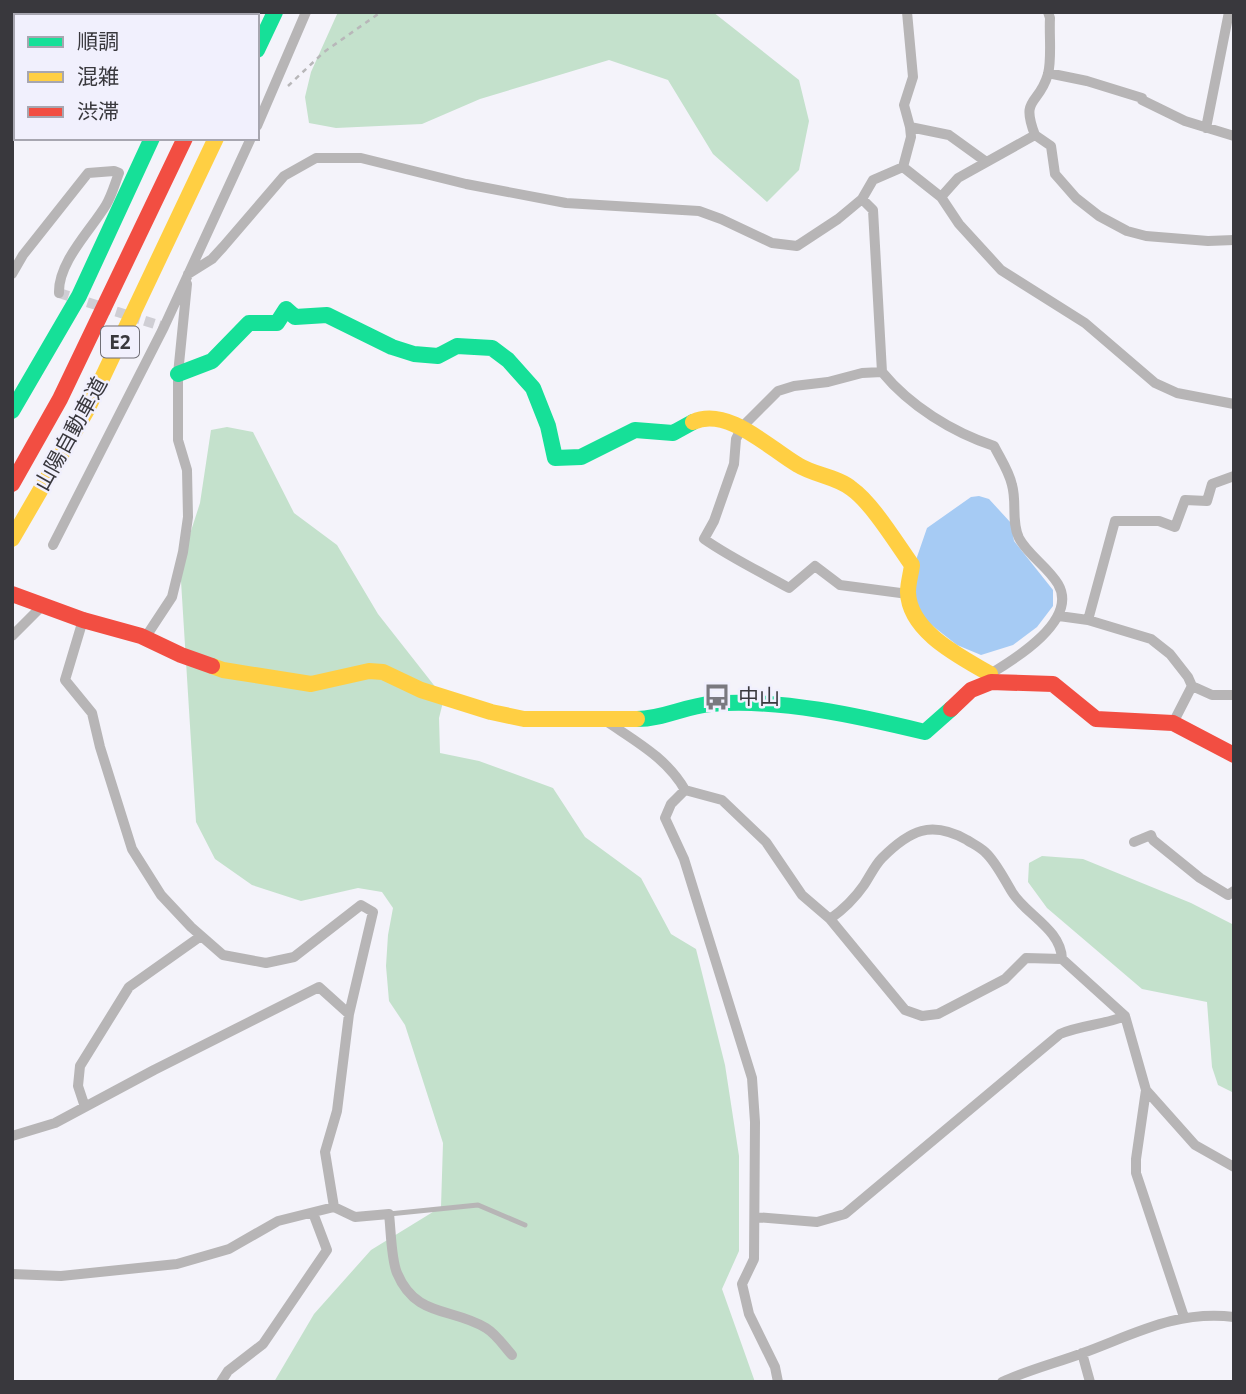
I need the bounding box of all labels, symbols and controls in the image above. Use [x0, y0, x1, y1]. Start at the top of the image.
legend [14, 14, 259, 140]
text: 順調 [77, 27, 119, 55]
text: 混雑 [77, 62, 119, 90]
text: 渋滞 [77, 97, 119, 125]
road number: E2 [101, 326, 139, 358]
street label: 山陽自動車道 [27, 372, 113, 495]
bus stop icon: 中山 [702, 682, 732, 712]
place label: 中山 [738, 682, 780, 710]

